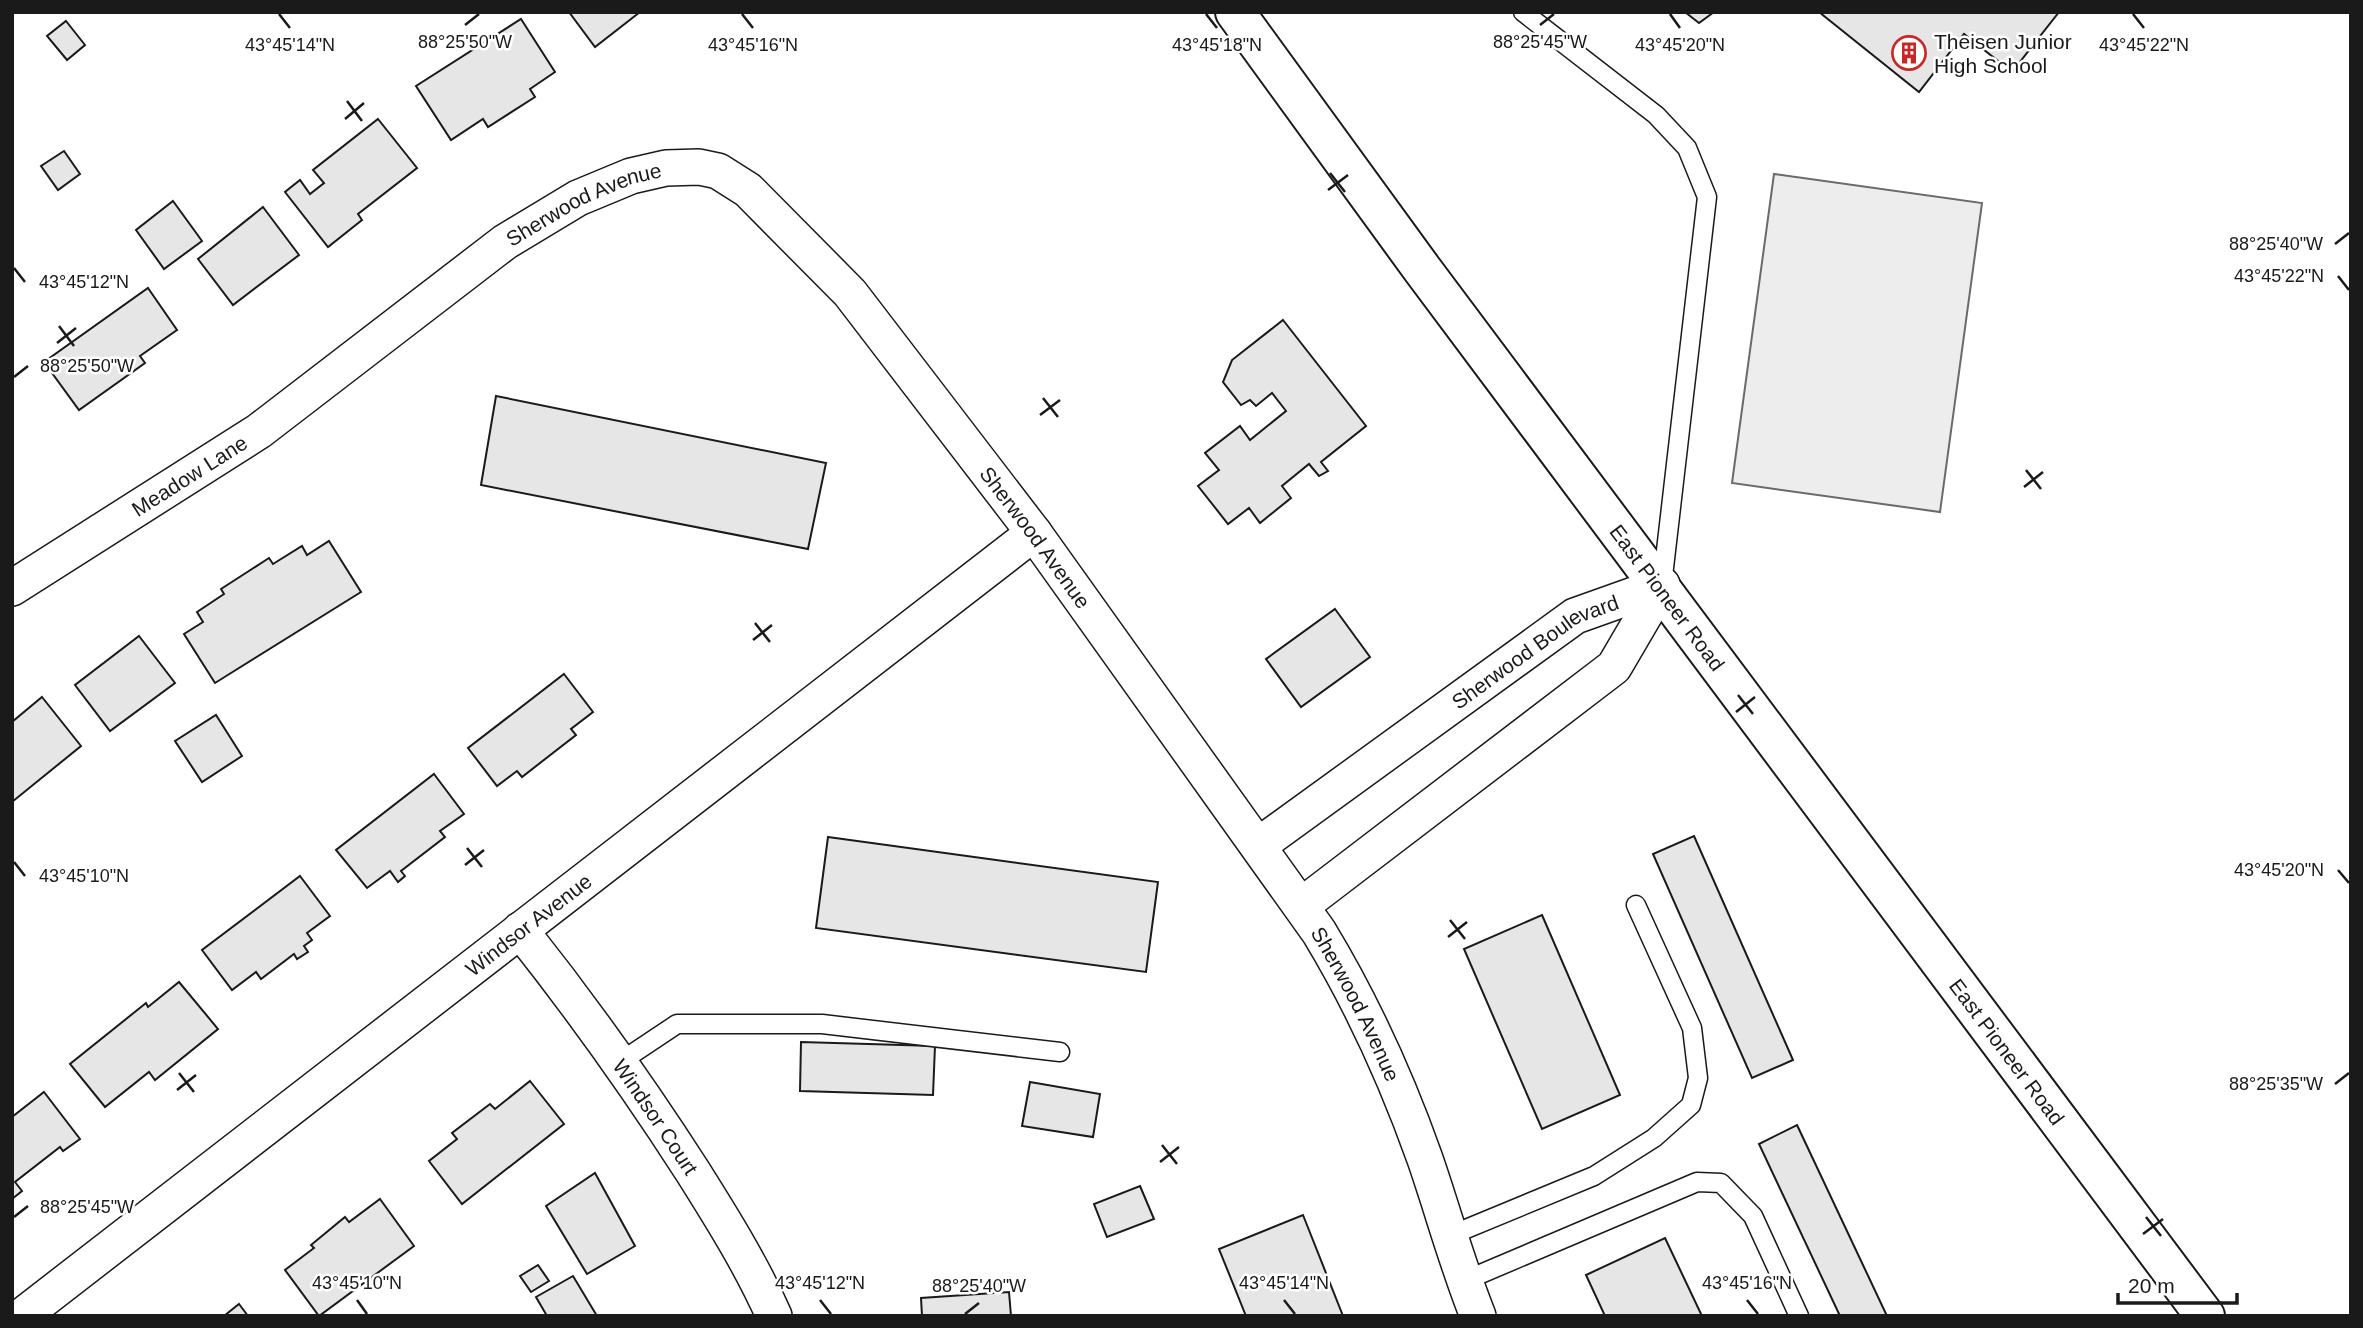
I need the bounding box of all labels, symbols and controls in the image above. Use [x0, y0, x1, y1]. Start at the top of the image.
place label: Theisen Junior High School [1934, 30, 2072, 77]
text: 88°25'50"W [418, 32, 512, 52]
text: 88°25'45"W [1493, 32, 1587, 52]
building icon: Theisen Junior High School [1890, 34, 1928, 72]
text: 43°45'14"N [245, 35, 335, 55]
text: 43°45'16"N [708, 35, 798, 55]
text: 43°45'18"N [1172, 35, 1262, 55]
text: 43°45'20"N [1635, 35, 1725, 55]
text: 43°45'22"N [2099, 35, 2189, 55]
street label: Sherwood Avenue [502, 158, 663, 250]
text: 88°25'40"W [2229, 234, 2323, 254]
text: 43°45'22"N [2234, 266, 2324, 286]
text: 43°45'12"N [39, 272, 129, 292]
text: 88°25'50"W [40, 356, 134, 376]
street label: Meadow Lane [127, 430, 251, 520]
street label: Sherwood Avenue [976, 462, 1095, 612]
street label: East Pioneer Road [1606, 520, 1730, 675]
street label: Sherwood Boulevard [1447, 590, 1622, 713]
text: 43°45'20"N [2234, 860, 2324, 880]
text: 43°45'10"N [39, 866, 129, 886]
street label: Windsor Avenue [461, 869, 596, 980]
street label: Sherwood Avenue [1307, 922, 1405, 1084]
street label: East Pioneer Road [1945, 974, 2069, 1129]
street label: Windsor Court [609, 1054, 703, 1179]
text: 88°25'35"W [2229, 1074, 2323, 1094]
text: 88°25'45"W [40, 1197, 134, 1217]
scale bar [2118, 1262, 2237, 1306]
text: 43°45'10"N [312, 1273, 402, 1293]
text: 43°45'12"N [775, 1273, 865, 1293]
text: 43°45'14"N [1239, 1273, 1329, 1293]
text: 43°45'16"N [1702, 1273, 1792, 1293]
text: 20 m [2128, 1274, 2175, 1297]
text: 88°25'40"W [932, 1276, 1026, 1296]

